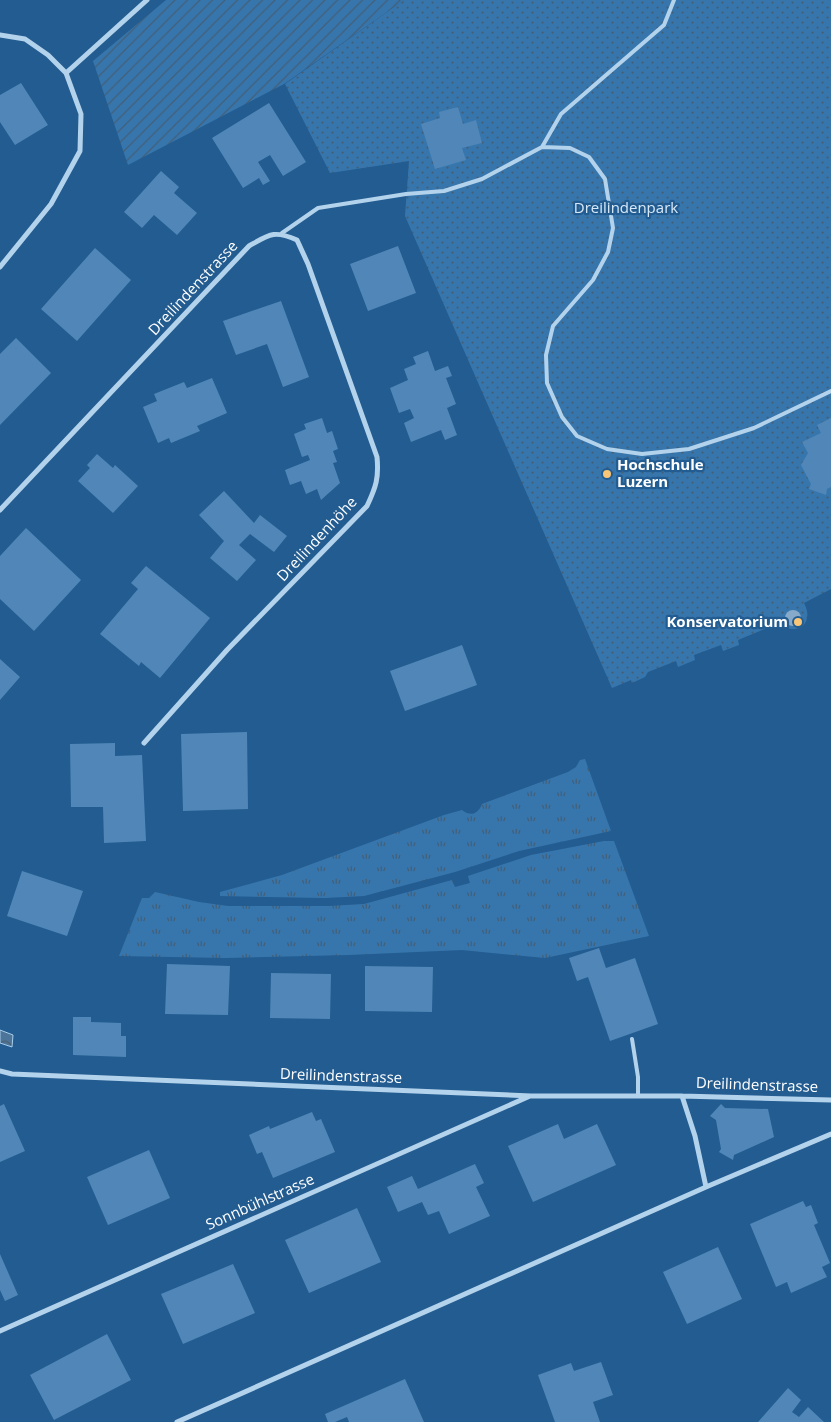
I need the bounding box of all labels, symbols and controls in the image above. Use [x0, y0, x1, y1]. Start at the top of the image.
park label: Dreilindenpark [574, 197, 678, 217]
street label: Dreilindenstrasse [143, 236, 241, 339]
place label: Hochschule Luzern [617, 454, 704, 491]
marker: Hochschule Luzern [601, 468, 613, 480]
street label: Dreilindenhöhe [272, 492, 361, 585]
place label: Konservatorium [666, 611, 788, 631]
marker: Konservatorium [792, 616, 804, 628]
street label: Dreilindenstrasse [279, 1063, 403, 1087]
street label: Dreilindenstrasse [695, 1072, 819, 1096]
street label: Sonnbühlstrasse [202, 1168, 317, 1234]

